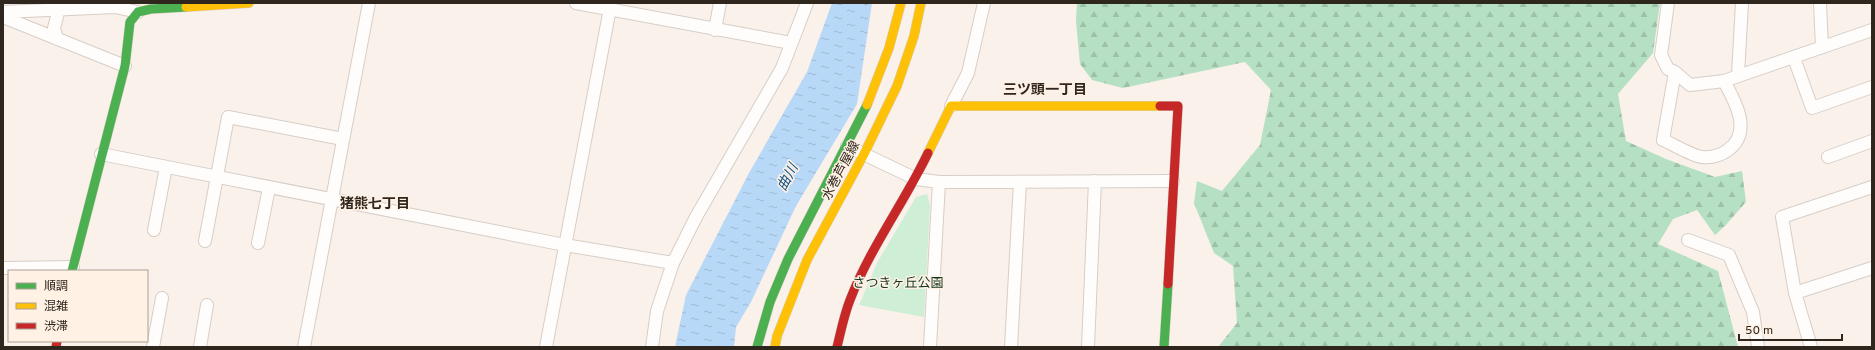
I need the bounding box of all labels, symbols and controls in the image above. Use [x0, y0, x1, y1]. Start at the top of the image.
district label: 三ツ頭一丁目 [1003, 82, 1087, 99]
street label: 水巻芦屋線 [819, 138, 864, 203]
water label: 曲川 [774, 160, 803, 194]
district label: 猪熊七丁目 [340, 195, 410, 213]
legend [8, 270, 148, 342]
park label: さつきヶ丘公園 [852, 276, 944, 292]
text: 順調 [44, 279, 68, 295]
text: 混雑 [44, 299, 68, 315]
scale bar [1739, 316, 1842, 342]
text: 渋滞 [44, 319, 68, 335]
text: 50 m [1745, 323, 1773, 339]

